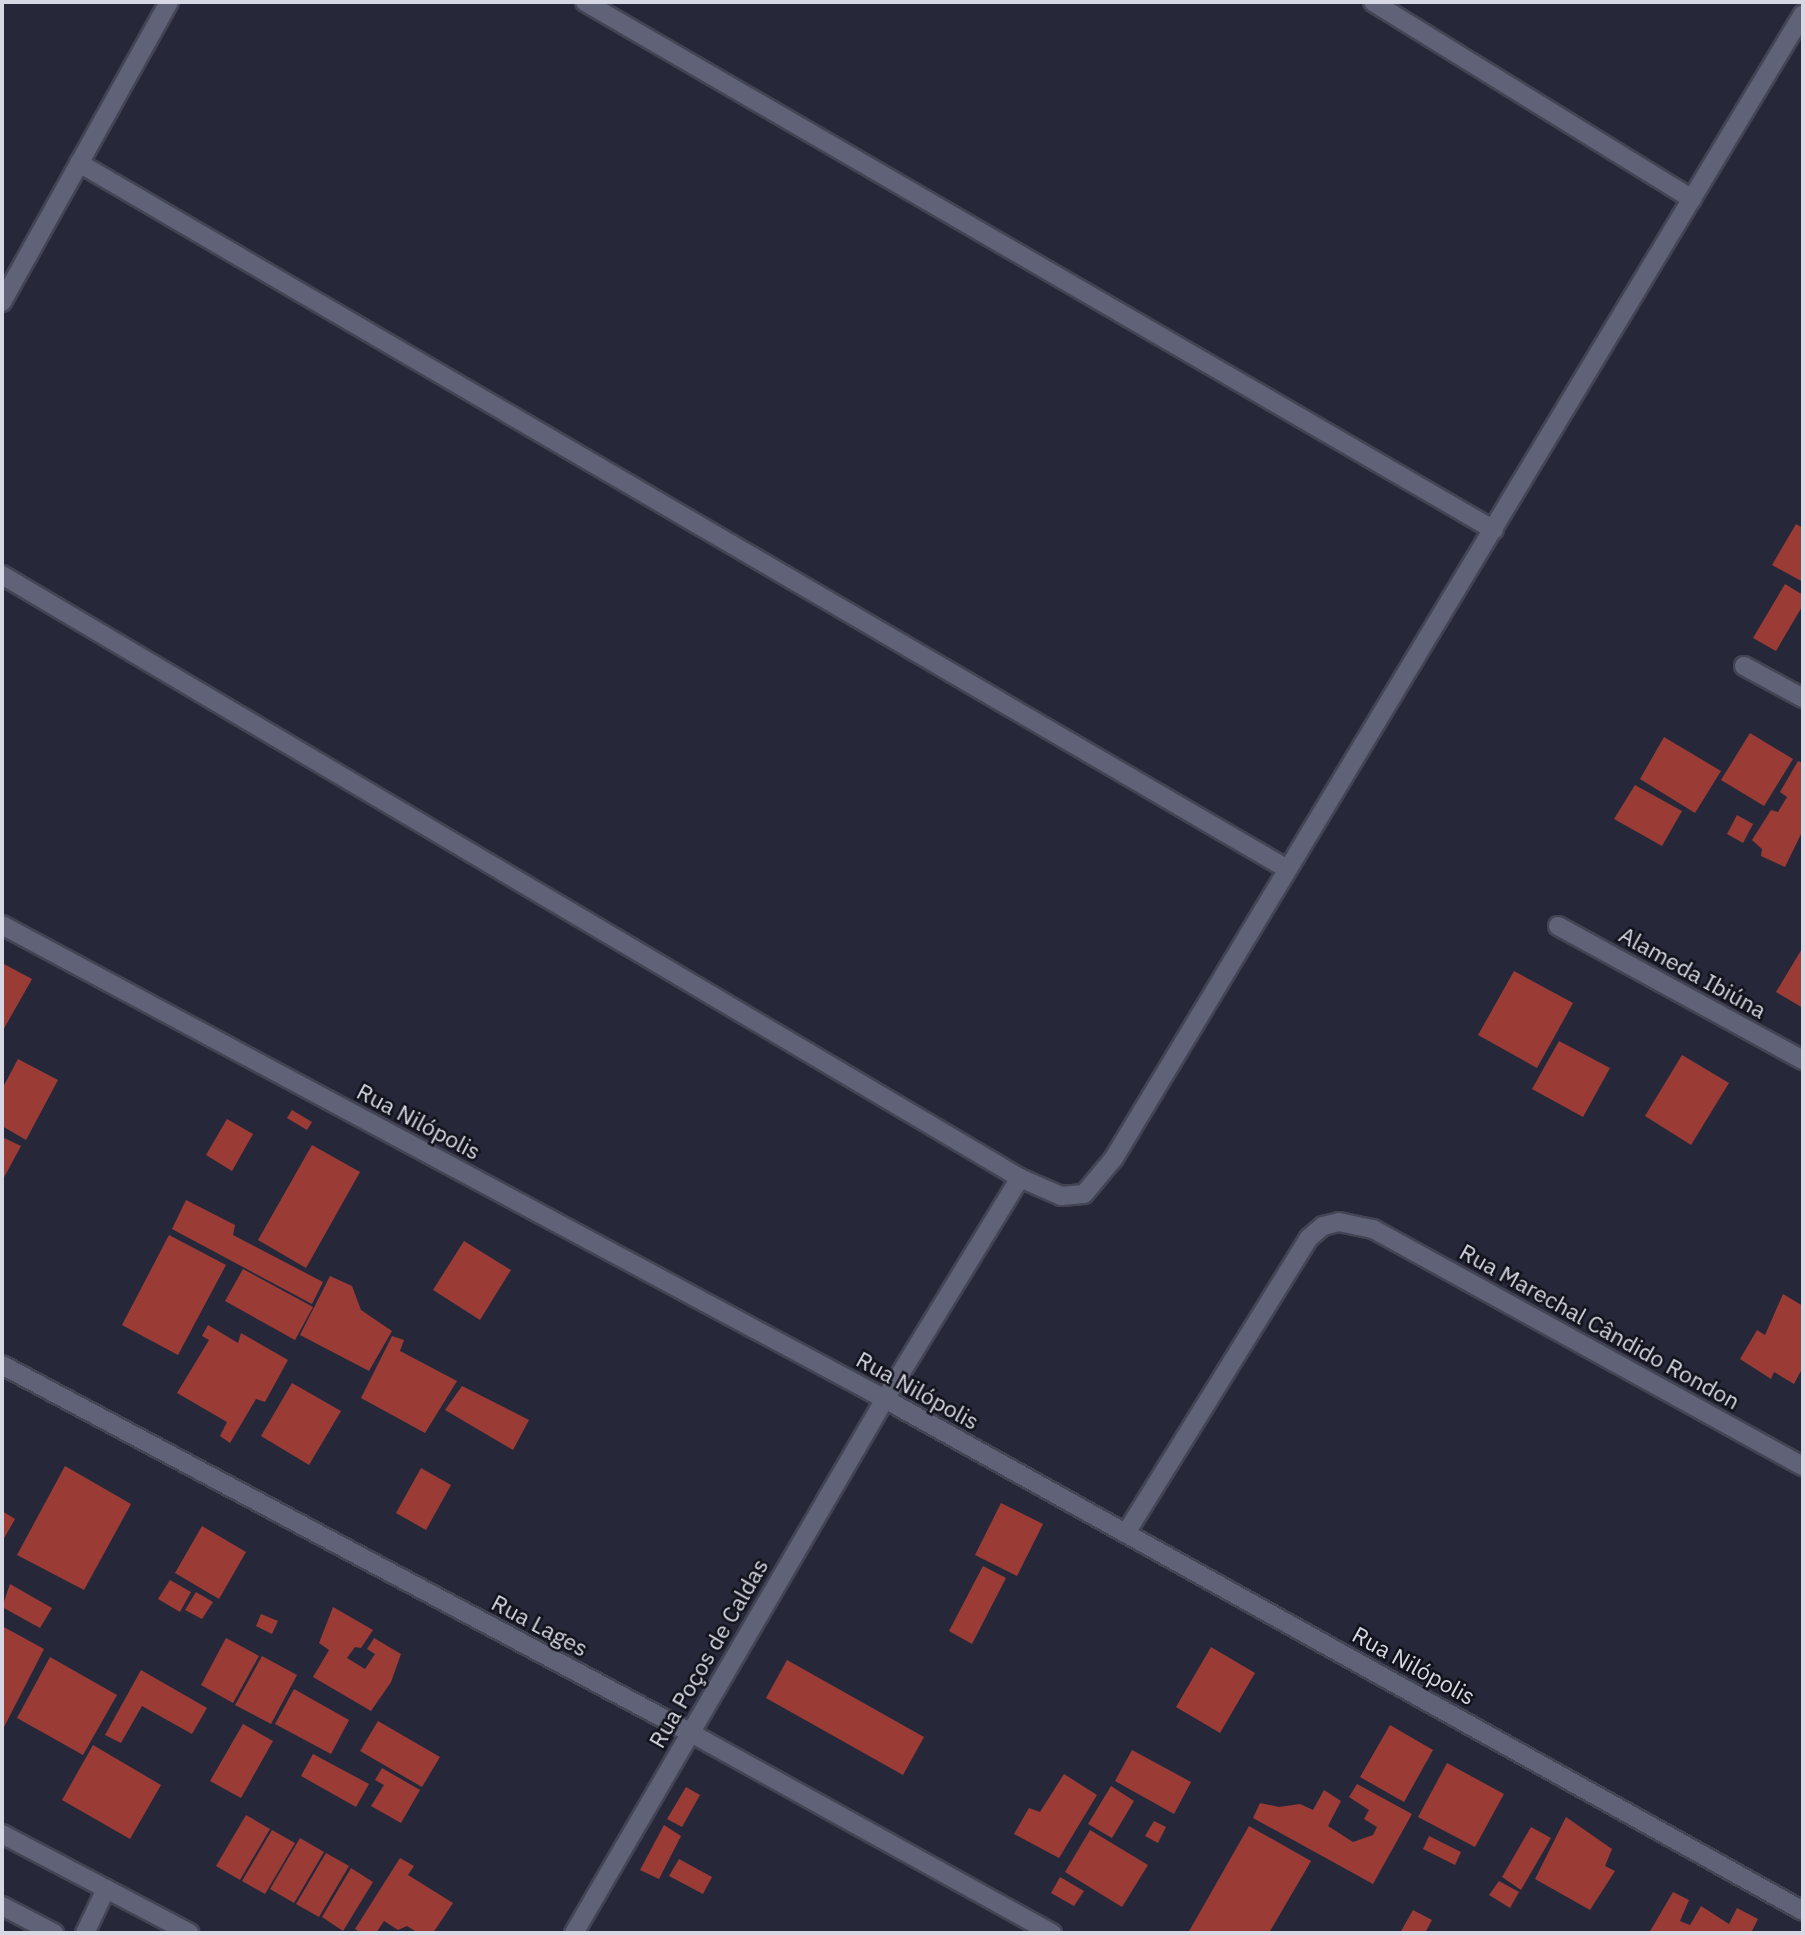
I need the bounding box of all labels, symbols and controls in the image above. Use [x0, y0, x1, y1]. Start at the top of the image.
street label: Alameda Ibiúna [1615, 920, 1771, 1024]
street label: Rua Nilópolis [352, 1077, 486, 1165]
street label: Rua Marechal Cândido Rondon [1455, 1237, 1745, 1415]
street label: Rua Nilópolis [852, 1345, 984, 1435]
street label: Rua Poços de Caldas [643, 1554, 773, 1752]
street label: Rua Lages [487, 1588, 593, 1662]
street label: Rua Nilópolis [1348, 1620, 1480, 1710]

